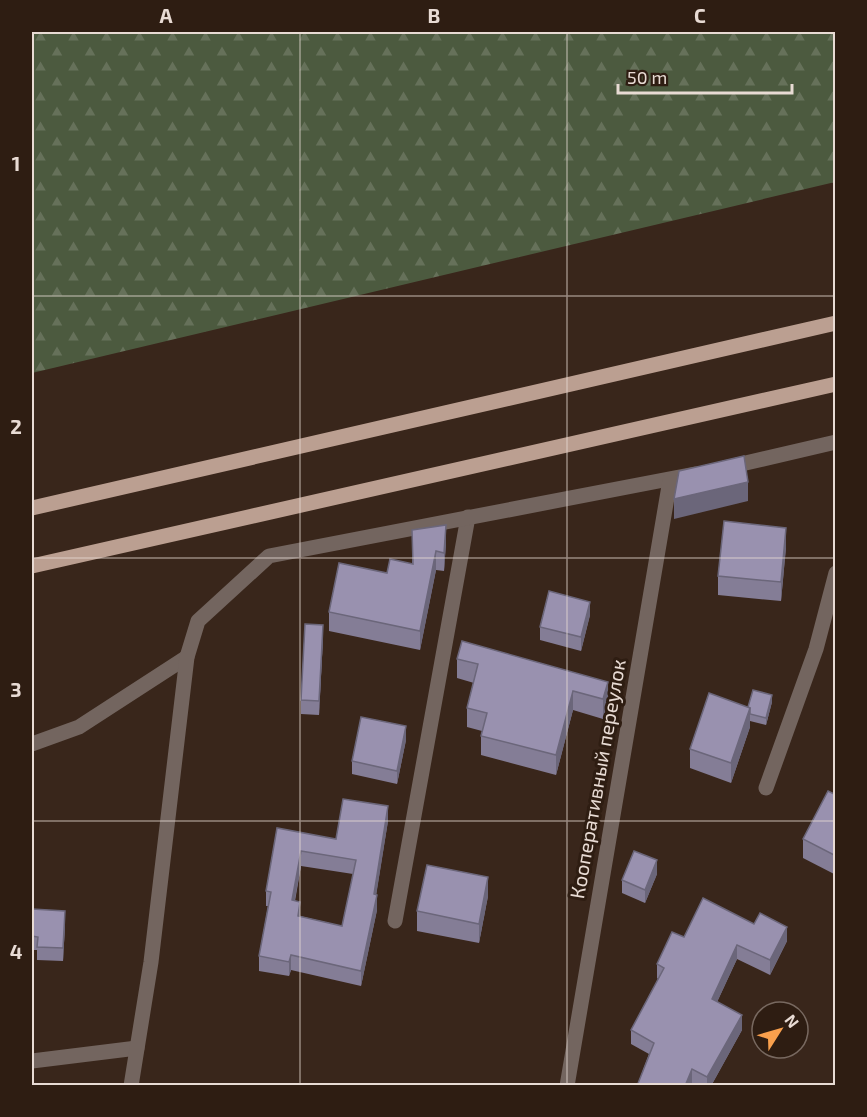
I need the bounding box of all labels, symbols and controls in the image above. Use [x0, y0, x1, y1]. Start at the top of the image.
text: A [159, 3, 173, 27]
text: B [428, 3, 440, 27]
text: C [694, 3, 706, 27]
scale bar [618, 57, 792, 95]
text: 50 m [627, 66, 667, 88]
text: 1 [12, 151, 20, 175]
text: 2 [10, 414, 22, 438]
street label: Кооперативный переулок [564, 657, 631, 901]
text: 3 [10, 677, 22, 701]
text: 4 [10, 939, 23, 963]
north arrow [750, 1000, 810, 1060]
text: N [781, 1010, 803, 1031]

